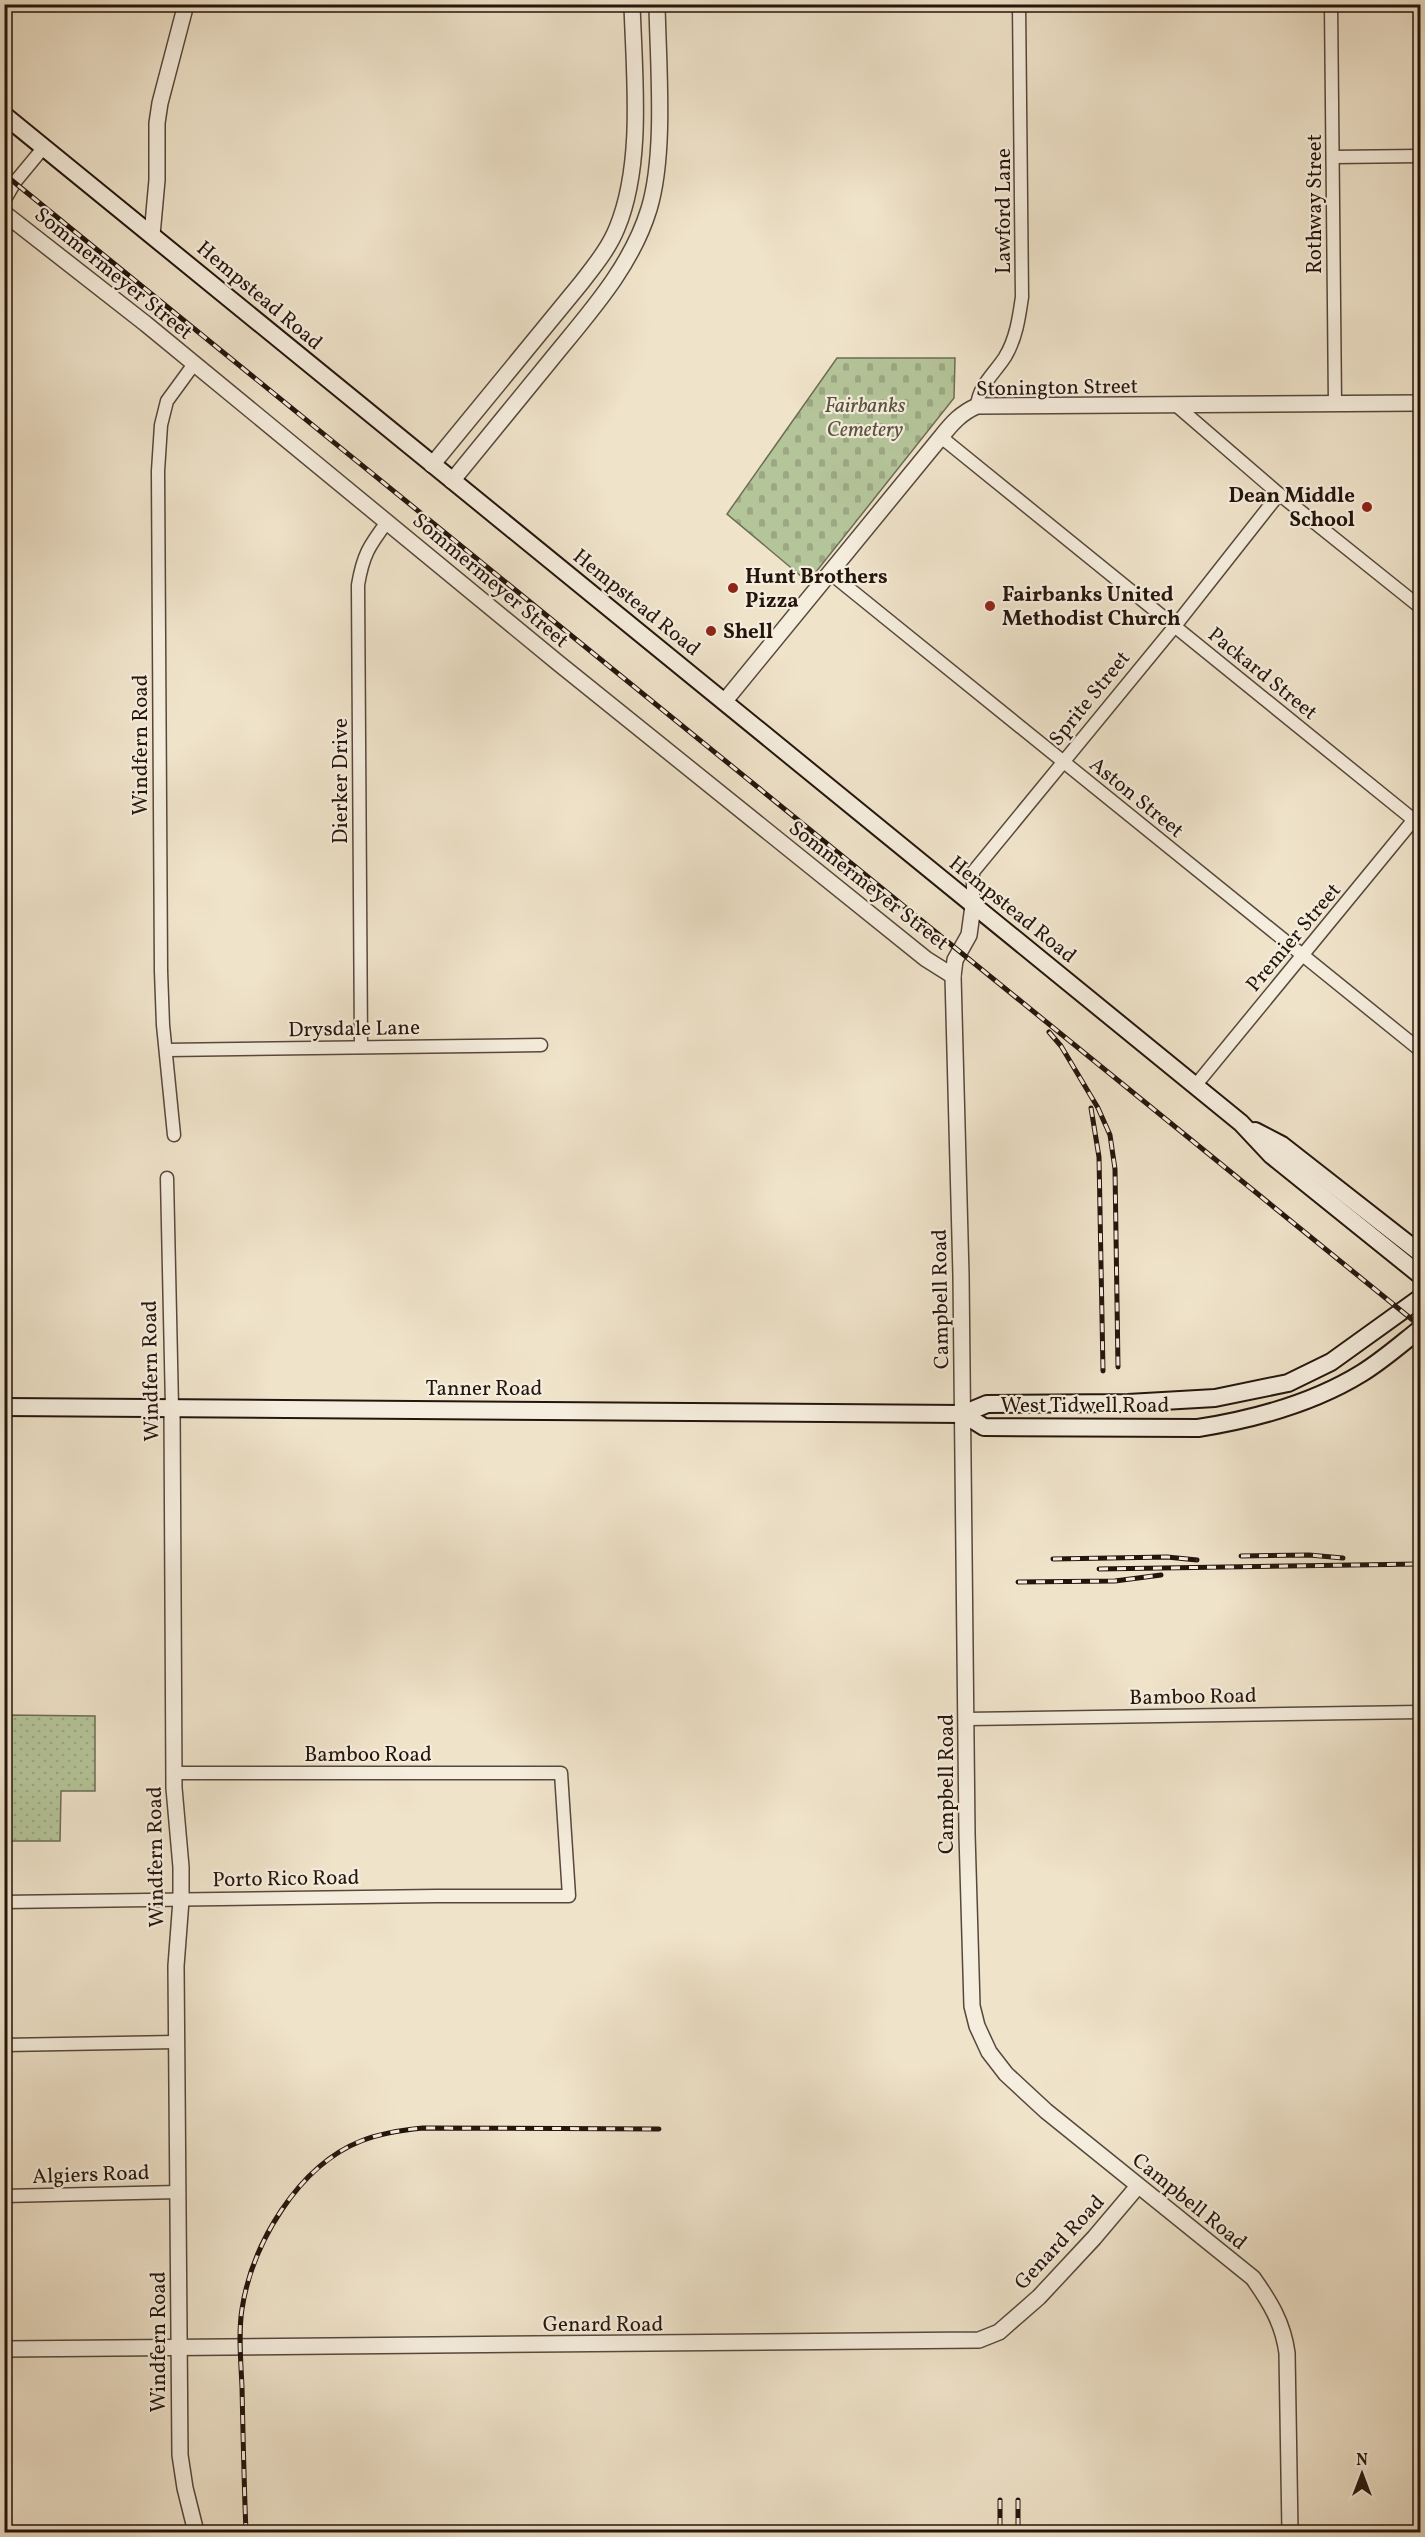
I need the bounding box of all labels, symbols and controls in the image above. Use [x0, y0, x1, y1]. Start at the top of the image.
street label: Rothway Street [1301, 134, 1330, 274]
street label: Lawford Lane [990, 148, 1019, 274]
street label: Sommermeyer Street [28, 201, 198, 347]
street label: Hempstead Road [190, 235, 328, 358]
street label: Stonington Street [976, 373, 1138, 404]
park label: Fairbanks Cemetery [824, 392, 906, 445]
place label: Dean Middle School [1229, 482, 1355, 535]
marker: Dean Middle School [1360, 500, 1374, 514]
street label: Sommermeyer Street [406, 507, 574, 655]
street label: Hempstead Road [566, 543, 706, 664]
place label: Hunt Brothers Pizza [745, 563, 888, 616]
marker: Hunt Brothers Pizza [726, 581, 740, 595]
place label: Fairbanks United Methodist Church [1002, 581, 1181, 634]
marker: Fairbanks United Methodist Church [983, 599, 997, 613]
place label: Shell [723, 618, 773, 647]
street label: Packard Street [1201, 621, 1323, 727]
marker: Shell [704, 624, 718, 638]
street label: Sprite Street [1043, 645, 1138, 753]
street label: Windfern Road [127, 674, 156, 816]
street label: Dierker Drive [327, 718, 356, 844]
street label: Aston Street [1083, 751, 1189, 845]
street label: Sommermeyer Street [782, 814, 954, 958]
street label: Hempstead Road [942, 850, 1082, 971]
street label: Premier Street [1240, 877, 1348, 999]
street label: Drysdale Lane [288, 1014, 420, 1045]
street label: Campbell Road [926, 1229, 957, 1369]
street label: Windfern Road [136, 1300, 167, 1442]
street label: Tanner Road [426, 1375, 542, 1404]
street label: West Tidwell Road [1001, 1392, 1169, 1421]
street label: Bamboo Road [1129, 1682, 1257, 1713]
street label: Campbell Road [933, 1714, 962, 1854]
street label: Bamboo Road [304, 1741, 432, 1770]
street label: Windfern Road [141, 1786, 172, 1928]
street label: Porto Rico Road [212, 1864, 360, 1895]
street label: Campbell Road [1125, 2147, 1253, 2258]
street label: Algiers Road [32, 2159, 150, 2192]
street label: Genard Road [1008, 2189, 1112, 2297]
street label: Windfern Road [145, 2271, 174, 2413]
street label: Genard Road [543, 2311, 663, 2340]
north arrow [1332, 2444, 1392, 2504]
text: N [1356, 2450, 1368, 2472]

